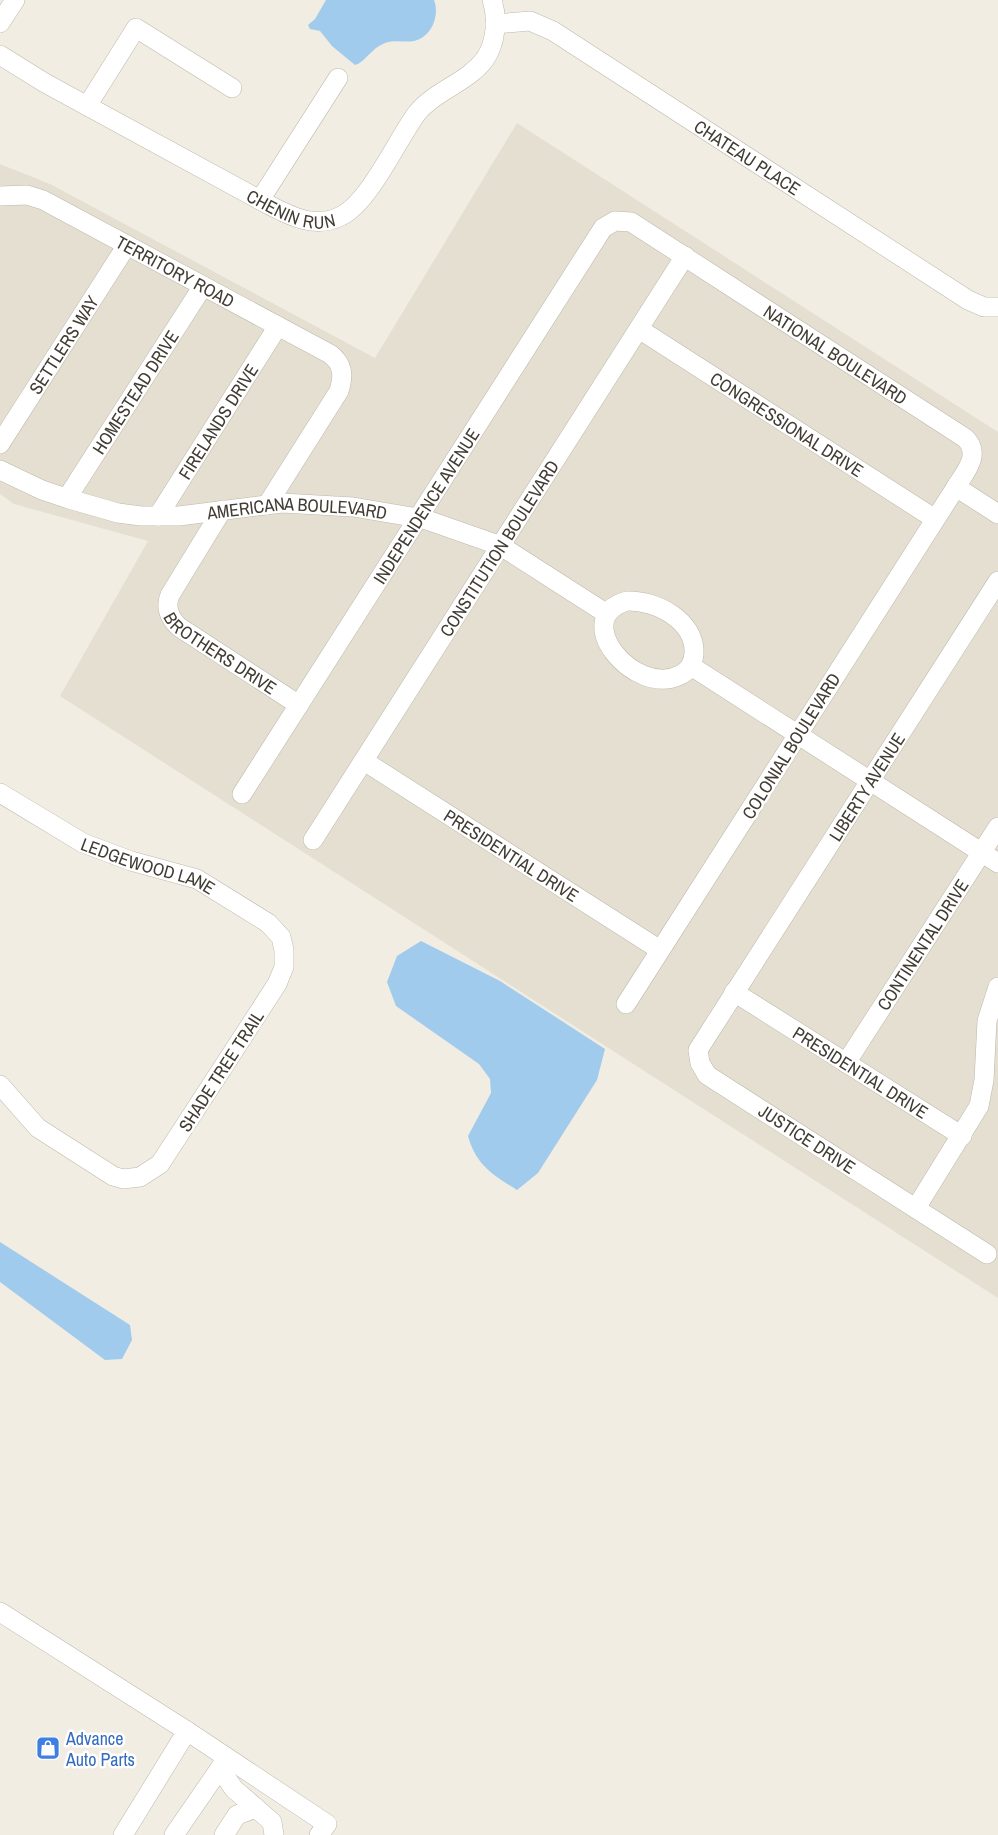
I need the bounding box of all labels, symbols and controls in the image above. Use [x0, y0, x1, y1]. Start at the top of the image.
street label: CHATEAU PLACE [689, 113, 806, 201]
street label: CHENIN RUN [242, 183, 338, 234]
street label: TERRITORY ROAD [112, 229, 239, 313]
street label: SETTLERS WAY [23, 290, 104, 399]
street label: NATIONAL BOULEVARD [759, 299, 912, 410]
street label: HOMESTEAD DRIVE [86, 325, 184, 459]
street label: FIRELANDS DRIVE [172, 359, 264, 484]
street label: CONGRESSIONAL DRIVE [706, 366, 869, 483]
street label: INDEPENDENCE AVENUE [367, 423, 485, 588]
street label: CONSTITUTION BOULEVARD [433, 455, 564, 641]
street label: AMERICANA BOULEVARD [205, 490, 389, 525]
street label: BROTHERS DRIVE [158, 607, 282, 700]
street label: COLONIAL BOULEVARD [736, 668, 846, 824]
street label: LIBERTY AVENUE [823, 728, 910, 846]
street label: PRESIDENTIAL DRIVE [439, 803, 584, 908]
street label: LEDGEWOOD LANE [78, 831, 220, 900]
street label: CONTINENTAL DRIVE [871, 874, 974, 1015]
street label: SHADE TREE TRAIL [172, 1006, 270, 1136]
street label: PRESIDENTIAL DRIVE [788, 1020, 933, 1124]
street label: JUSTICE DRIVE [754, 1098, 860, 1180]
place label: Advance Auto Parts [65, 1726, 135, 1772]
shop icon: Advance Auto Parts [35, 1735, 61, 1761]

